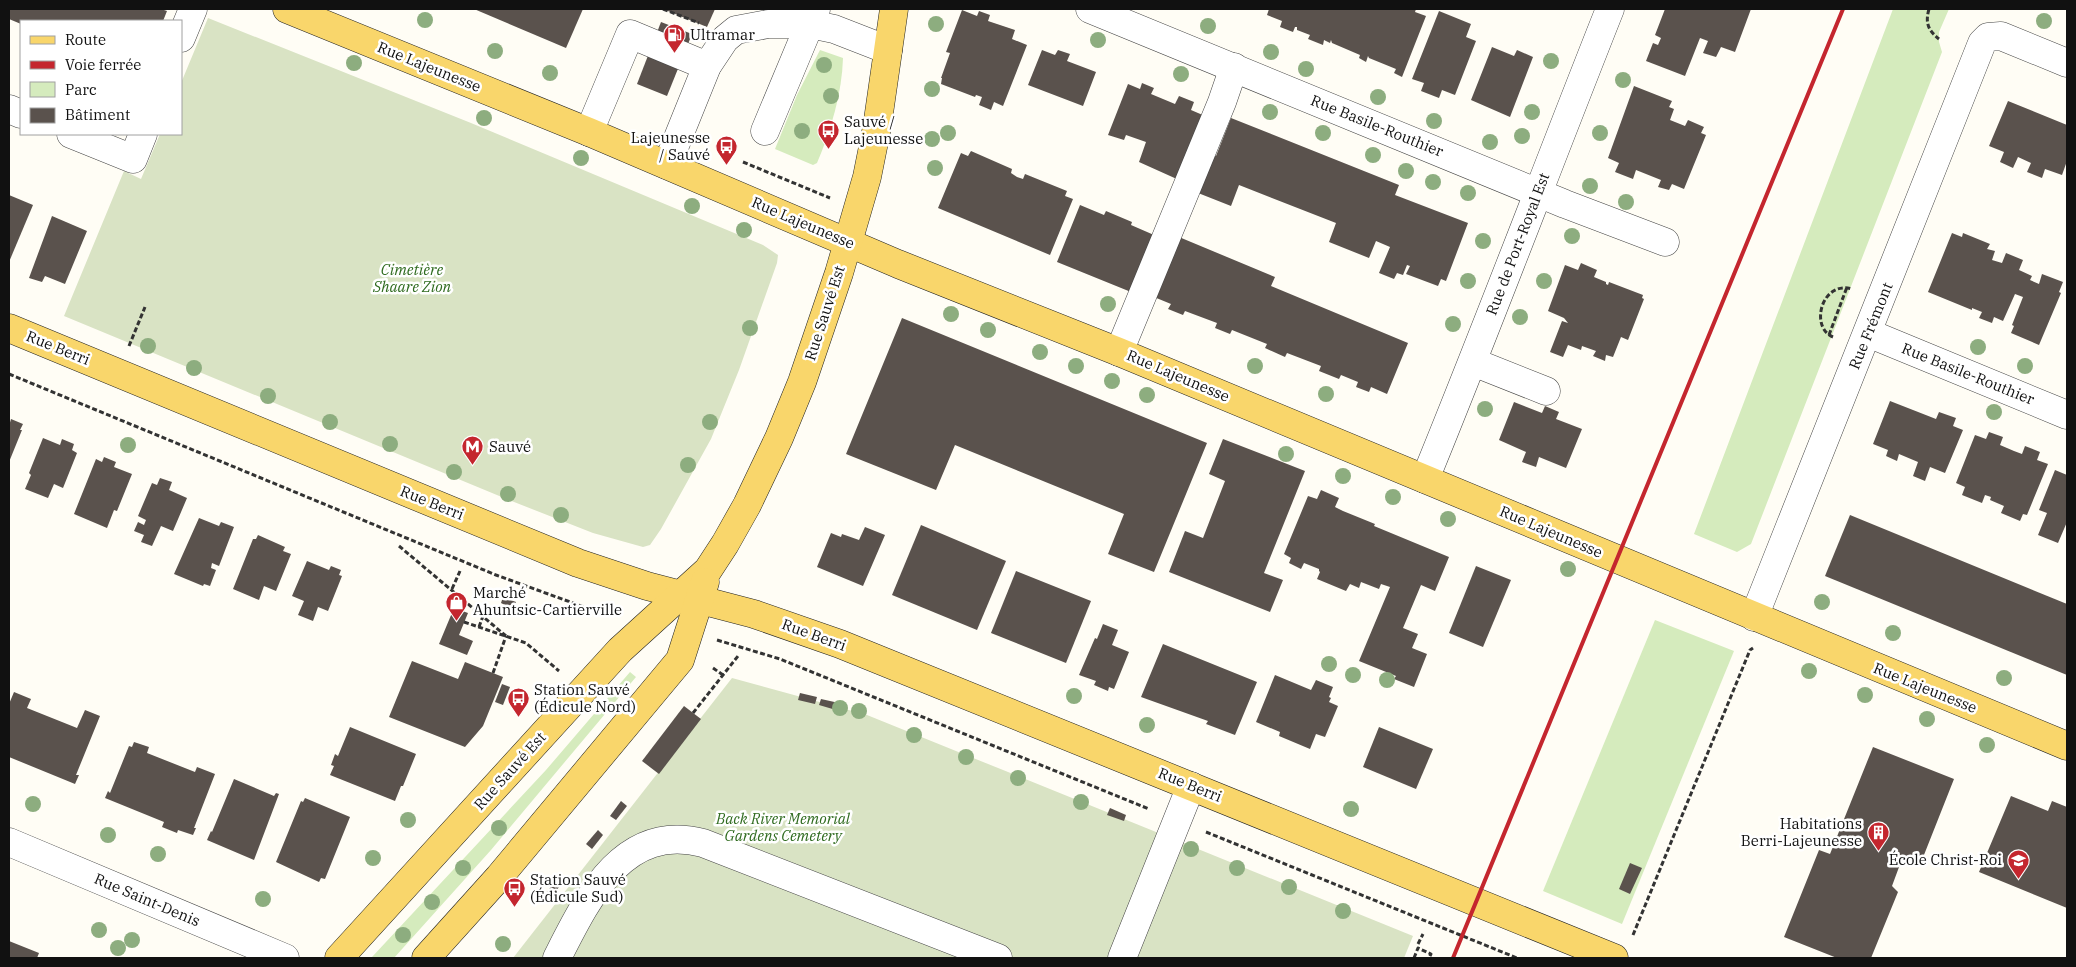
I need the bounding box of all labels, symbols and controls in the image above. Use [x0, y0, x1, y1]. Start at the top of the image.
legend [20, 20, 182, 135]
fuel station icon: Ultramar [662, 23, 686, 54]
place label: Ultramar [690, 25, 755, 44]
text: Route [65, 30, 106, 49]
street label: Rue Lajeunesse [375, 37, 484, 96]
text: Voie ferrée [65, 55, 141, 74]
text: Parc [65, 80, 97, 99]
street label: Rue Basile-Routhier [1308, 90, 1447, 161]
text: Bâtiment [65, 105, 130, 124]
place label: Sauvé / Lajeunesse [844, 112, 923, 148]
bus stop icon: Sauvé / Lajeunesse [816, 119, 840, 150]
place label: Lajeunesse / Sauvé [631, 128, 710, 164]
bus stop icon: Lajeunesse / Sauvé [714, 135, 738, 166]
street label: Rue de Port-Royal Est [1482, 170, 1553, 318]
street label: Rue Lajeunesse [749, 192, 858, 253]
park label: Cimetière Shaare Zion [372, 260, 452, 296]
street label: Rue Sauvé Est [800, 263, 849, 363]
street label: Rue Frémont [1844, 280, 1897, 372]
street label: Rue Berri [24, 326, 93, 369]
street label: Rue Basile-Routhier [1899, 338, 2038, 409]
street label: Rue Lajeunesse [1124, 345, 1233, 406]
metro station icon: Sauvé [461, 435, 485, 466]
place label: Sauvé [489, 437, 531, 456]
street label: Rue Berri [398, 481, 467, 524]
street label: Rue Lajeunesse [1497, 501, 1606, 562]
place label: Marché Ahuntsic-Cartierville [473, 583, 622, 619]
shop icon: Marché Ahuntsic-Cartierville [445, 590, 469, 621]
street label: Rue Berri [779, 614, 849, 655]
street label: Rue Lajeunesse [1871, 658, 1980, 717]
place label: Station Sauvé (Édicule Nord) [534, 680, 636, 716]
bus stop icon: Station Sauvé (Édicule Nord) [506, 687, 530, 718]
street label: Rue Sauvé Est [470, 728, 550, 814]
street label: Rue Berri [1156, 763, 1225, 806]
park label: Back River Memorial Gardens Cemetery [715, 809, 851, 845]
place label: Habitations Berri-Lajeunesse [1741, 814, 1862, 850]
building icon: Habitations Berri-Lajeunesse [1866, 821, 1890, 852]
school or university icon: École Christ-Roi [2006, 848, 2030, 879]
place label: École Christ-Roi [1889, 850, 2002, 869]
street label: Rue Saint-Denis [91, 869, 203, 930]
place label: Station Sauvé (Édicule Sud) [530, 870, 626, 906]
bus stop icon: Station Sauvé (Édicule Sud) [502, 877, 526, 908]

